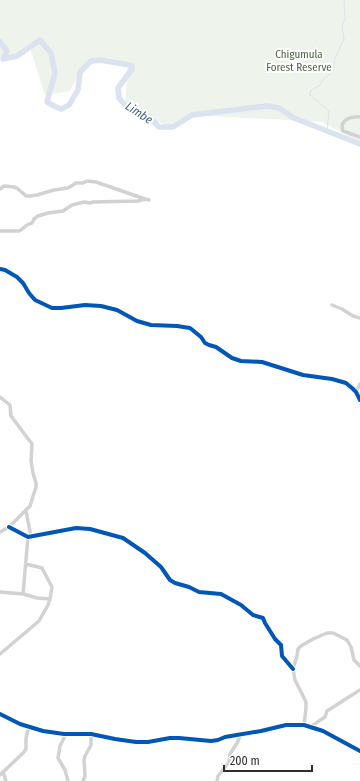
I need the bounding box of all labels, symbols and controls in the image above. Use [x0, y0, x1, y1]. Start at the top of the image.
park label: Chigumula Forest Reserve [266, 48, 332, 74]
water label: Limbe [123, 99, 155, 127]
scale bar [224, 747, 312, 773]
text: 200 m [230, 754, 260, 768]

